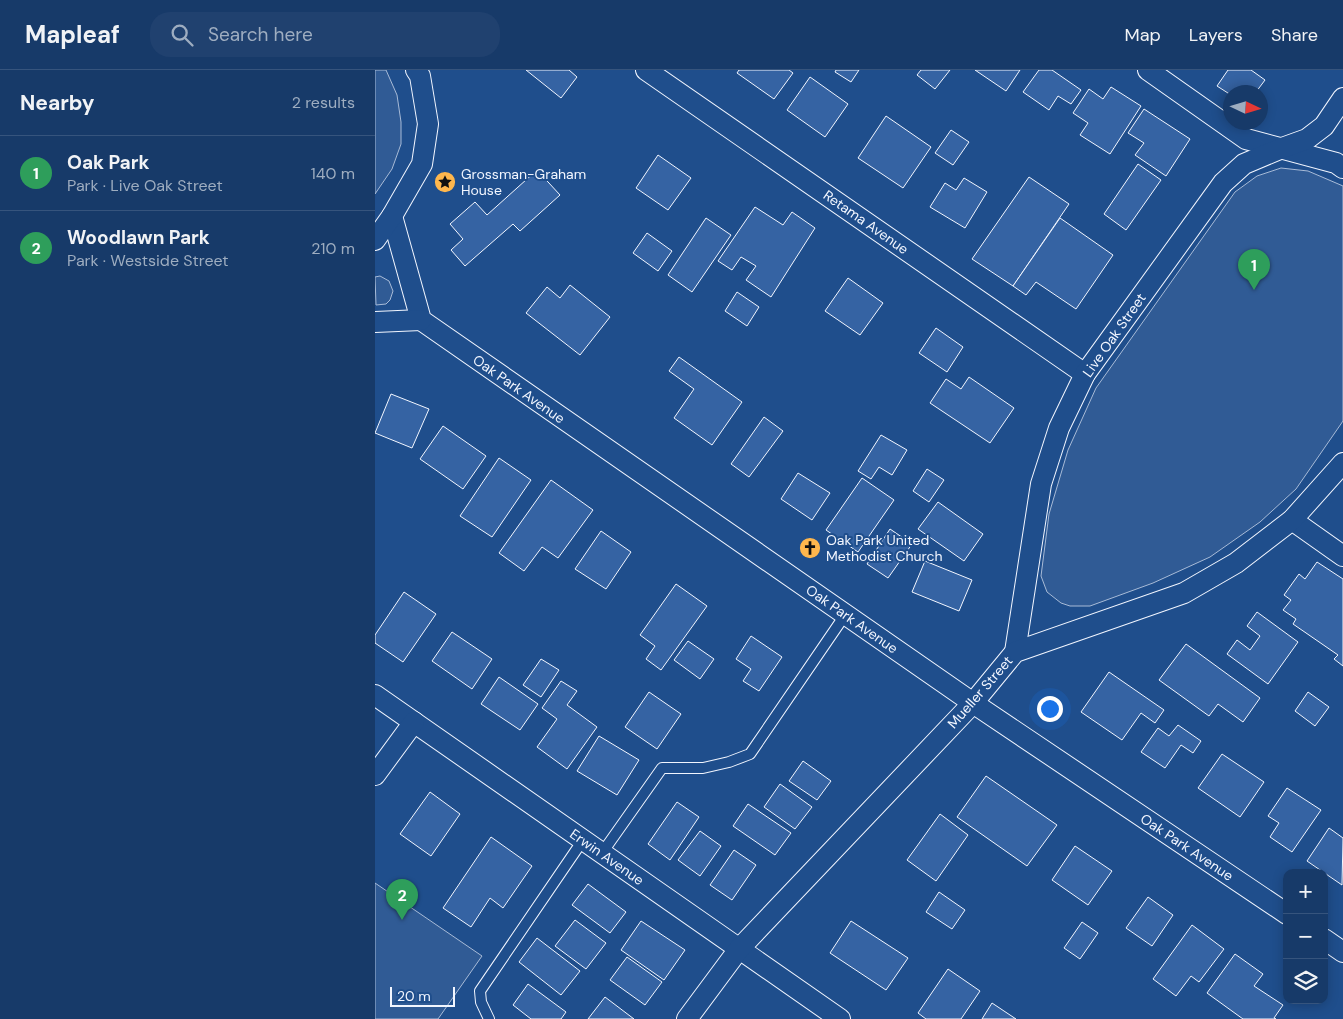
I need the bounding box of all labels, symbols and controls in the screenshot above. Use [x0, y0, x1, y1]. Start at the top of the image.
search box [150, 12, 500, 57]
text: Mapleaf [25, 19, 120, 50]
icon: search [168, 21, 196, 49]
text: Search here [208, 22, 313, 47]
text: Map [1125, 23, 1161, 47]
text: Layers [1189, 23, 1243, 47]
text: Share [1271, 23, 1318, 47]
north arrow [1223, 85, 1268, 130]
text: Nearby [20, 89, 94, 117]
text: 2 results [292, 92, 355, 113]
text: Oak Park [67, 150, 149, 175]
text: 1 [33, 163, 39, 184]
text: 140 m [311, 163, 355, 184]
place label: Grossman-Graham House [461, 165, 586, 199]
place icon: Grossman-Graham House [433, 170, 457, 194]
text: Park · Live Oak Street [67, 175, 223, 196]
street label: Retama Avenue [820, 186, 912, 258]
text: Woodlawn Park [67, 225, 210, 250]
text: 2 [31, 238, 41, 259]
text: 210 m [311, 238, 355, 259]
pin: 1 [1238, 249, 1270, 290]
text: Park · Westside Street [67, 250, 229, 271]
street label: Live Oak Street [1078, 290, 1150, 380]
street label: Oak Park Avenue [470, 351, 569, 427]
place label: Oak Park United Methodist Church [826, 531, 942, 565]
church icon: Oak Park United Methodist Church [798, 536, 822, 560]
street label: Oak Park Avenue [803, 581, 902, 657]
street label: Mueller Street [944, 652, 1016, 732]
your location [1037, 696, 1063, 722]
street label: Oak Park Avenue [1137, 809, 1237, 885]
street label: Erwin Avenue [566, 825, 648, 889]
map controls [1283, 869, 1328, 1004]
button: + [1283, 869, 1328, 914]
pin: 2 [386, 879, 418, 920]
button: − [1283, 914, 1328, 959]
button: layers [1283, 959, 1328, 1004]
scale bar [390, 984, 455, 1007]
text: 20 m [397, 987, 431, 1005]

